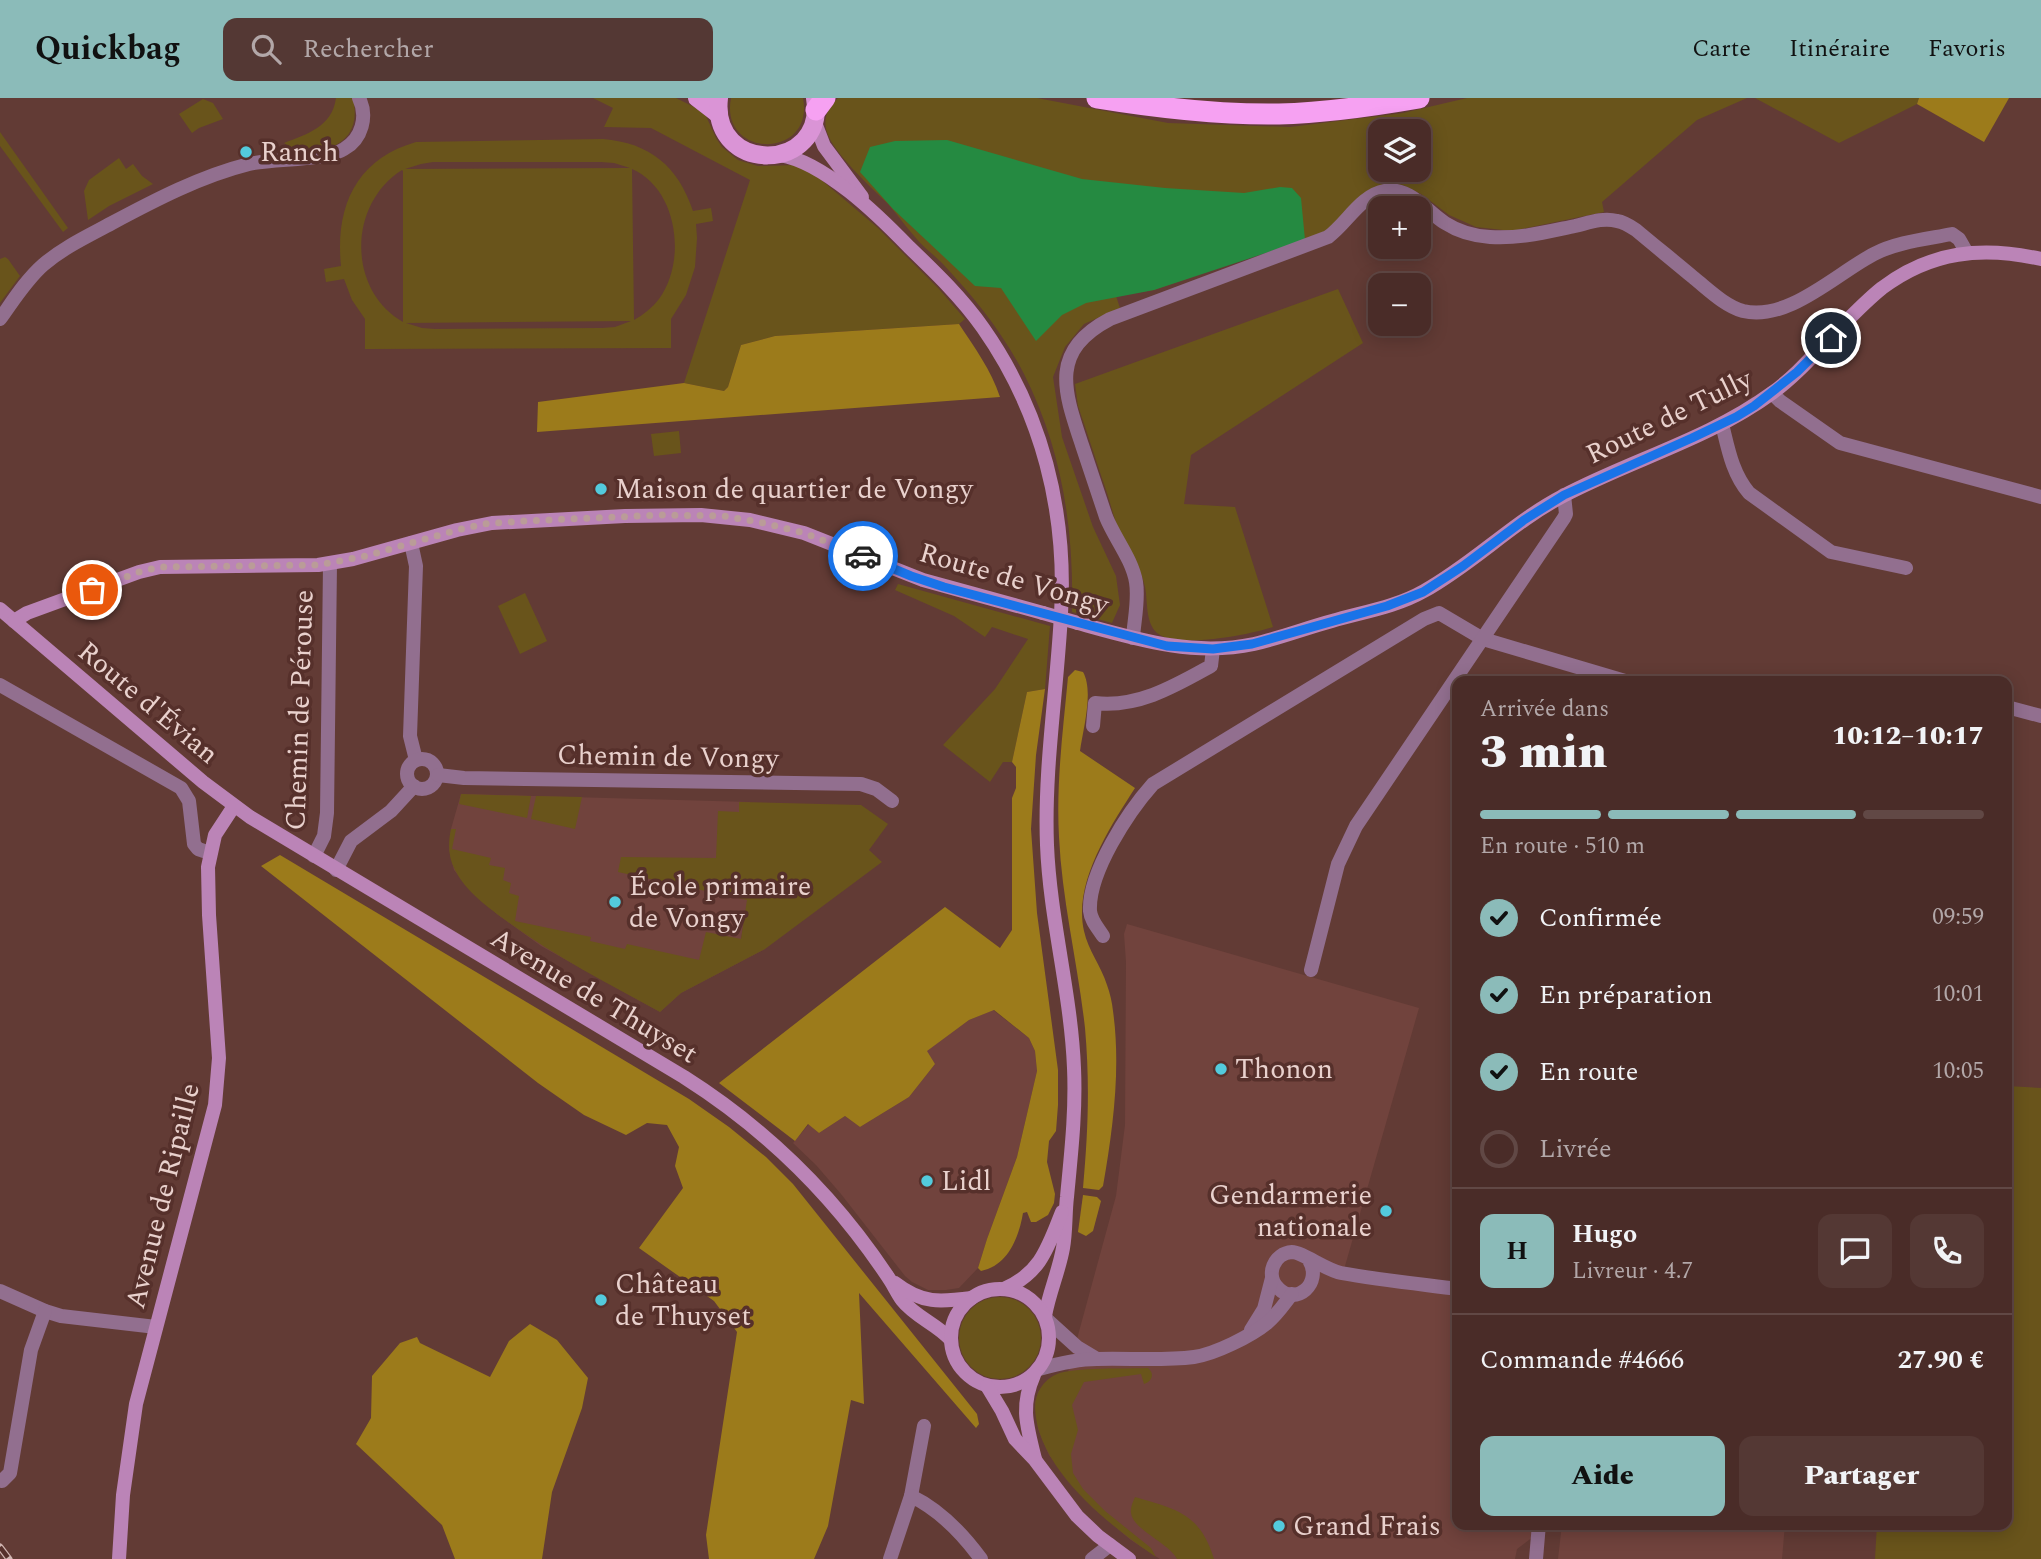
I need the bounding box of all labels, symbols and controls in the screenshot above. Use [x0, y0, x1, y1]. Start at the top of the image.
search box [223, 18, 713, 81]
text: Quickbag [35, 24, 181, 74]
text: Rechercher [303, 29, 434, 69]
icon: search [247, 30, 285, 68]
text: Carte [1692, 31, 1751, 67]
text: Itinéraire [1789, 31, 1890, 67]
text: Favoris [1928, 31, 2006, 67]
map controls [1368, 119, 1431, 336]
button: layers [1368, 119, 1431, 182]
place label: Ranch [260, 131, 338, 174]
marker: Ranch [238, 144, 254, 160]
button: + [1368, 196, 1431, 259]
button: − [1368, 273, 1431, 336]
pin [1801, 308, 1861, 368]
icon: home [1812, 319, 1850, 357]
street label: Route de Tully [1579, 357, 1761, 476]
place label: Maison de quartier de Vongy [615, 468, 975, 511]
marker: Maison de quartier de Vongy [593, 481, 609, 497]
courier [828, 521, 898, 591]
street label: Route de Vongy [914, 531, 1115, 627]
icon: car [844, 537, 882, 575]
pin [62, 560, 122, 620]
icon: bag [73, 571, 111, 609]
street label: Chemin de Pérouse [274, 589, 326, 831]
street label: Route d'Évian [68, 631, 228, 775]
text: Arrivée dans [1480, 692, 1609, 727]
text: 10:12–10:17 [1832, 716, 1984, 756]
text: 3 min [1480, 718, 1607, 788]
street label: Chemin de Vongy [557, 734, 781, 780]
text: En route · 510 m [1480, 829, 1645, 864]
place label: École primaire de Vongy [629, 865, 811, 940]
marker: École primaire de Vongy [607, 894, 623, 910]
text: Confirmée [1539, 898, 1662, 938]
icon: check [1480, 899, 1518, 937]
text: 09:59 [1932, 900, 1984, 935]
street label: Avenue de Thuyset [482, 917, 706, 1075]
text: En préparation [1539, 975, 1713, 1015]
icon: check [1480, 976, 1518, 1014]
text: 10:01 [1932, 977, 1984, 1012]
place label: Thonon [1235, 1048, 1333, 1091]
text: En route [1539, 1052, 1638, 1092]
icon: check [1480, 1053, 1518, 1091]
text: 10:05 [1932, 1054, 1984, 1089]
marker: Thonon [1213, 1061, 1229, 1077]
street label: Avenue de Ripaille [114, 1079, 212, 1313]
text: Livrée [1539, 1129, 1612, 1169]
place label: Lidl [941, 1160, 991, 1203]
marker: Lidl [919, 1173, 935, 1189]
place label: Gendarmerie nationale [1209, 1174, 1372, 1249]
marker: Gendarmerie nationale [1378, 1203, 1394, 1219]
text: Hugo [1572, 1214, 1637, 1254]
button: chat [1818, 1214, 1892, 1288]
button: phone [1910, 1214, 1984, 1288]
text: H [1506, 1231, 1528, 1271]
text: Livreur · 4.7 [1572, 1254, 1693, 1289]
place label: Château de Thuyset [615, 1263, 751, 1338]
marker: Château de Thuyset [593, 1292, 609, 1308]
text: Commande #4666 [1480, 1340, 1684, 1380]
text: 27.90 € [1898, 1340, 1984, 1380]
button: Aide [1480, 1436, 1725, 1516]
button: Partager [1739, 1436, 1984, 1516]
place label: Grand Frais [1293, 1505, 1441, 1548]
marker: Grand Frais [1271, 1518, 1287, 1534]

